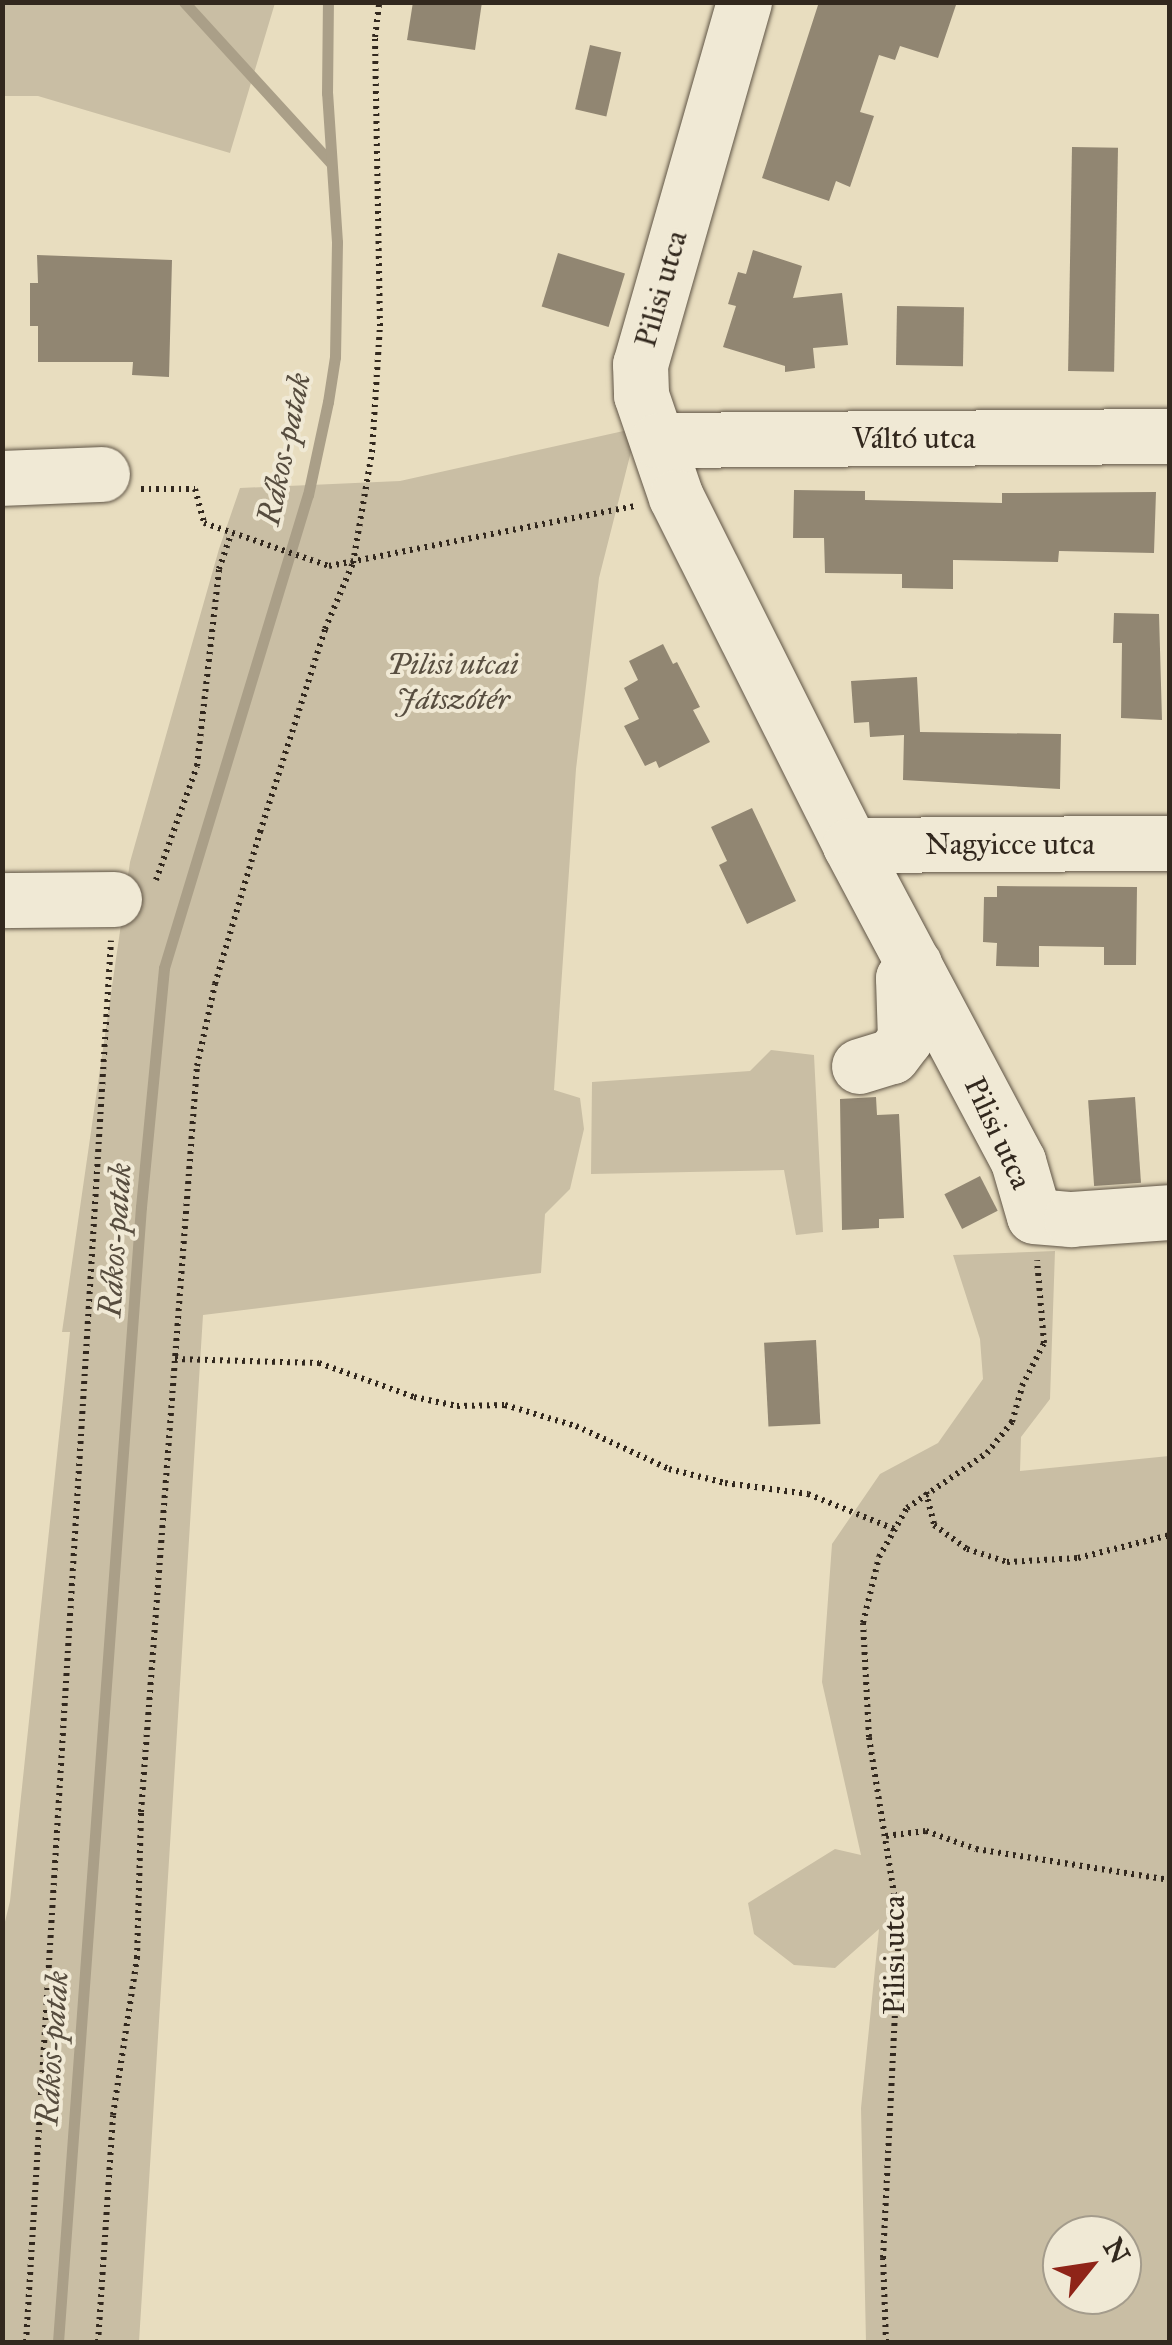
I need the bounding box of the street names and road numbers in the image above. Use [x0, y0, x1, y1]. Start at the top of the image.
street label: Pilisi utca [627, 227, 695, 351]
street label: Váltó utca [852, 420, 976, 456]
street label: Nagyicce utca [925, 826, 1095, 862]
street label: Pilisi utca [956, 1071, 1040, 1195]
street label: Pilisi utca [876, 1895, 912, 2015]

